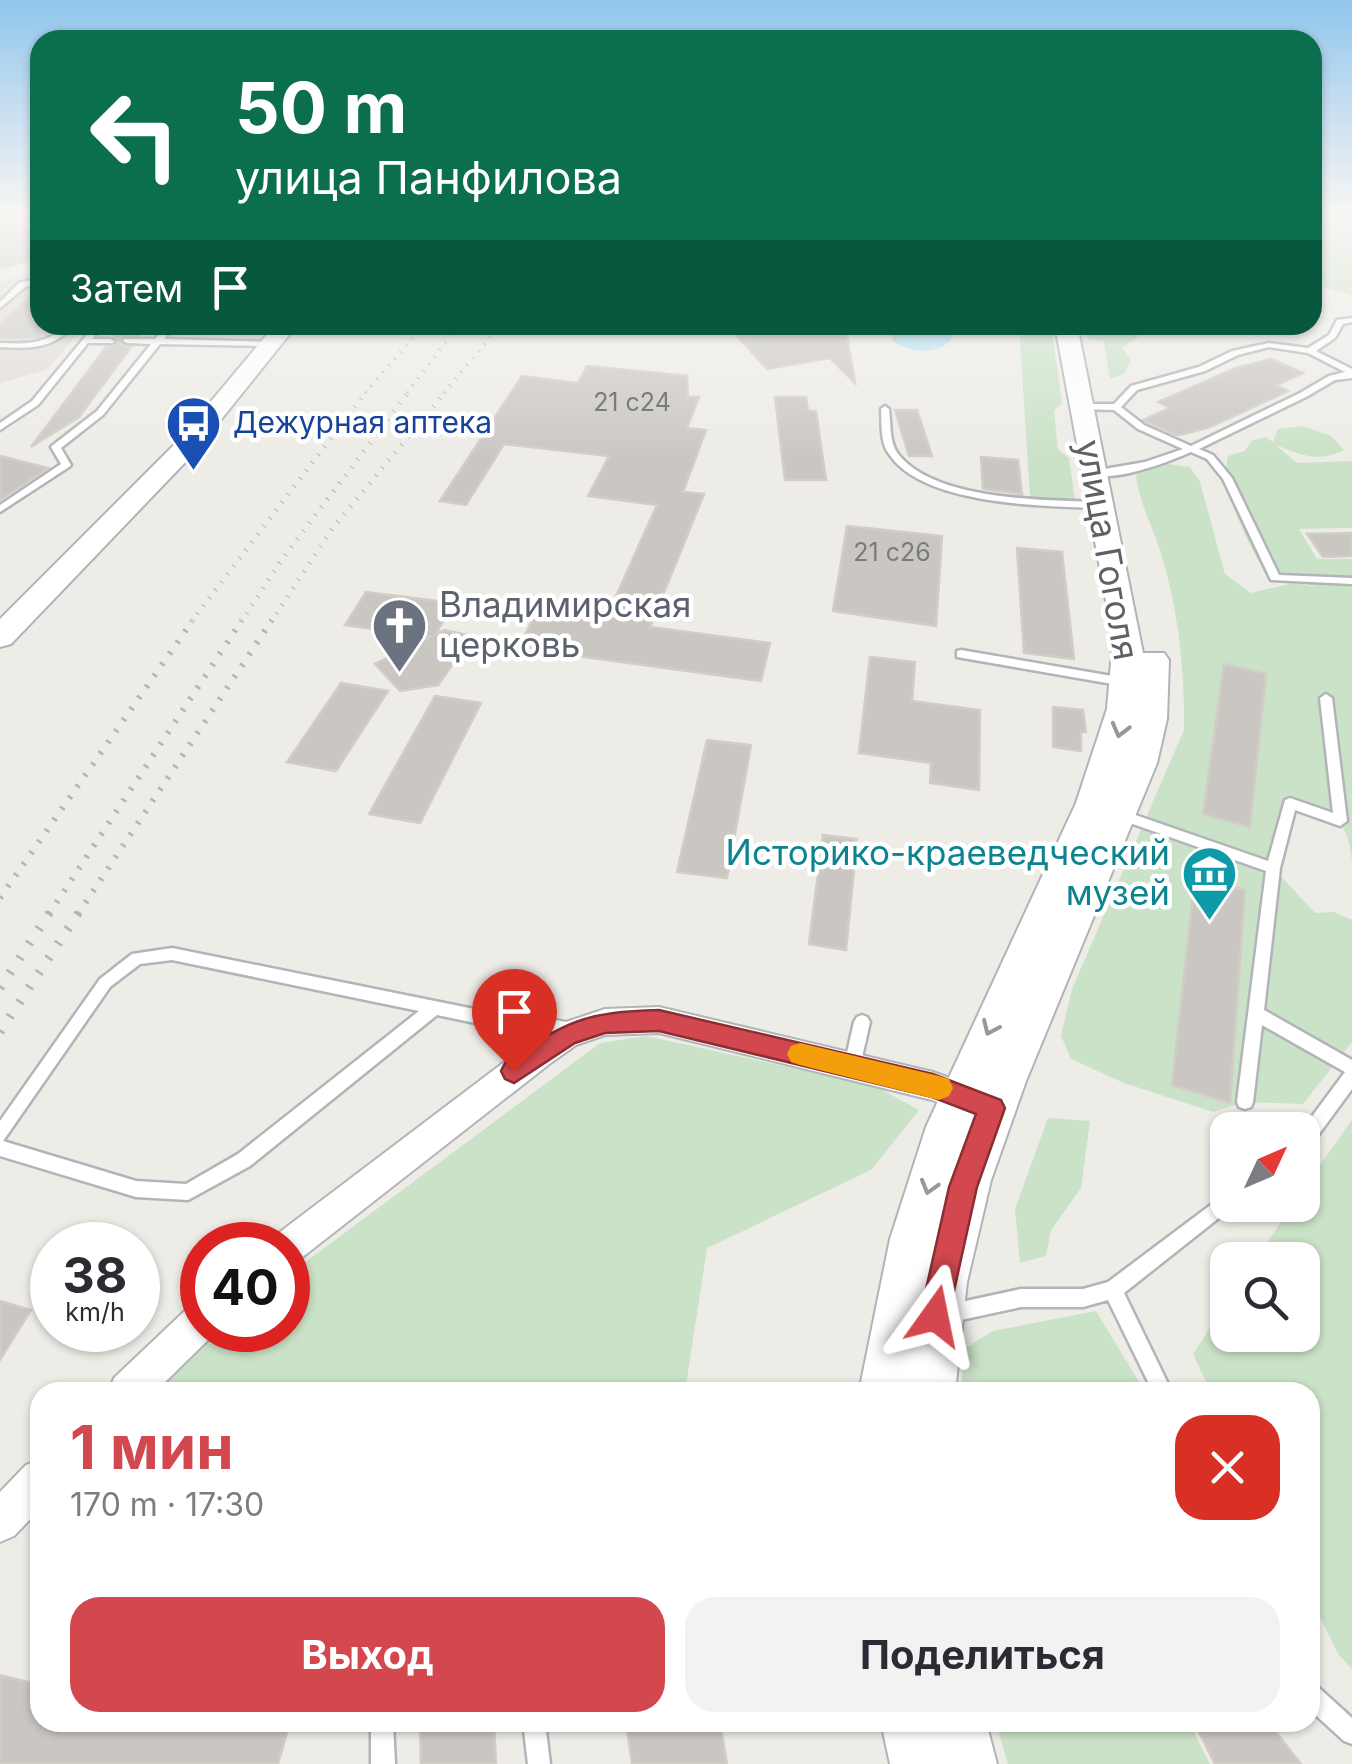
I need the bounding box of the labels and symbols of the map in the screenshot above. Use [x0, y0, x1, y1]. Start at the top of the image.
house number: 21 с24 [593, 387, 671, 417]
bus stop icon: Дежурная аптека [164, 393, 224, 472]
place label: Дежурная аптека [233, 404, 492, 440]
street label: улица Гоголя [1068, 436, 1148, 663]
house number: 21 с26 [853, 537, 931, 567]
place label: Владимирская церковь [439, 583, 691, 665]
church icon: Владимирская церковь [370, 595, 430, 674]
one-way arrow [1111, 721, 1132, 738]
place label: Историко-краеведческий музей [726, 831, 1170, 913]
museum icon: Историко-краеведческий музей [1179, 843, 1239, 922]
pin [472, 969, 557, 1072]
one-way arrow [982, 1018, 1002, 1036]
north arrow [1210, 1112, 1320, 1222]
one-way arrow [920, 1178, 941, 1195]
speed limit sign: 40 [180, 1222, 310, 1352]
position arrow [883, 1264, 987, 1368]

